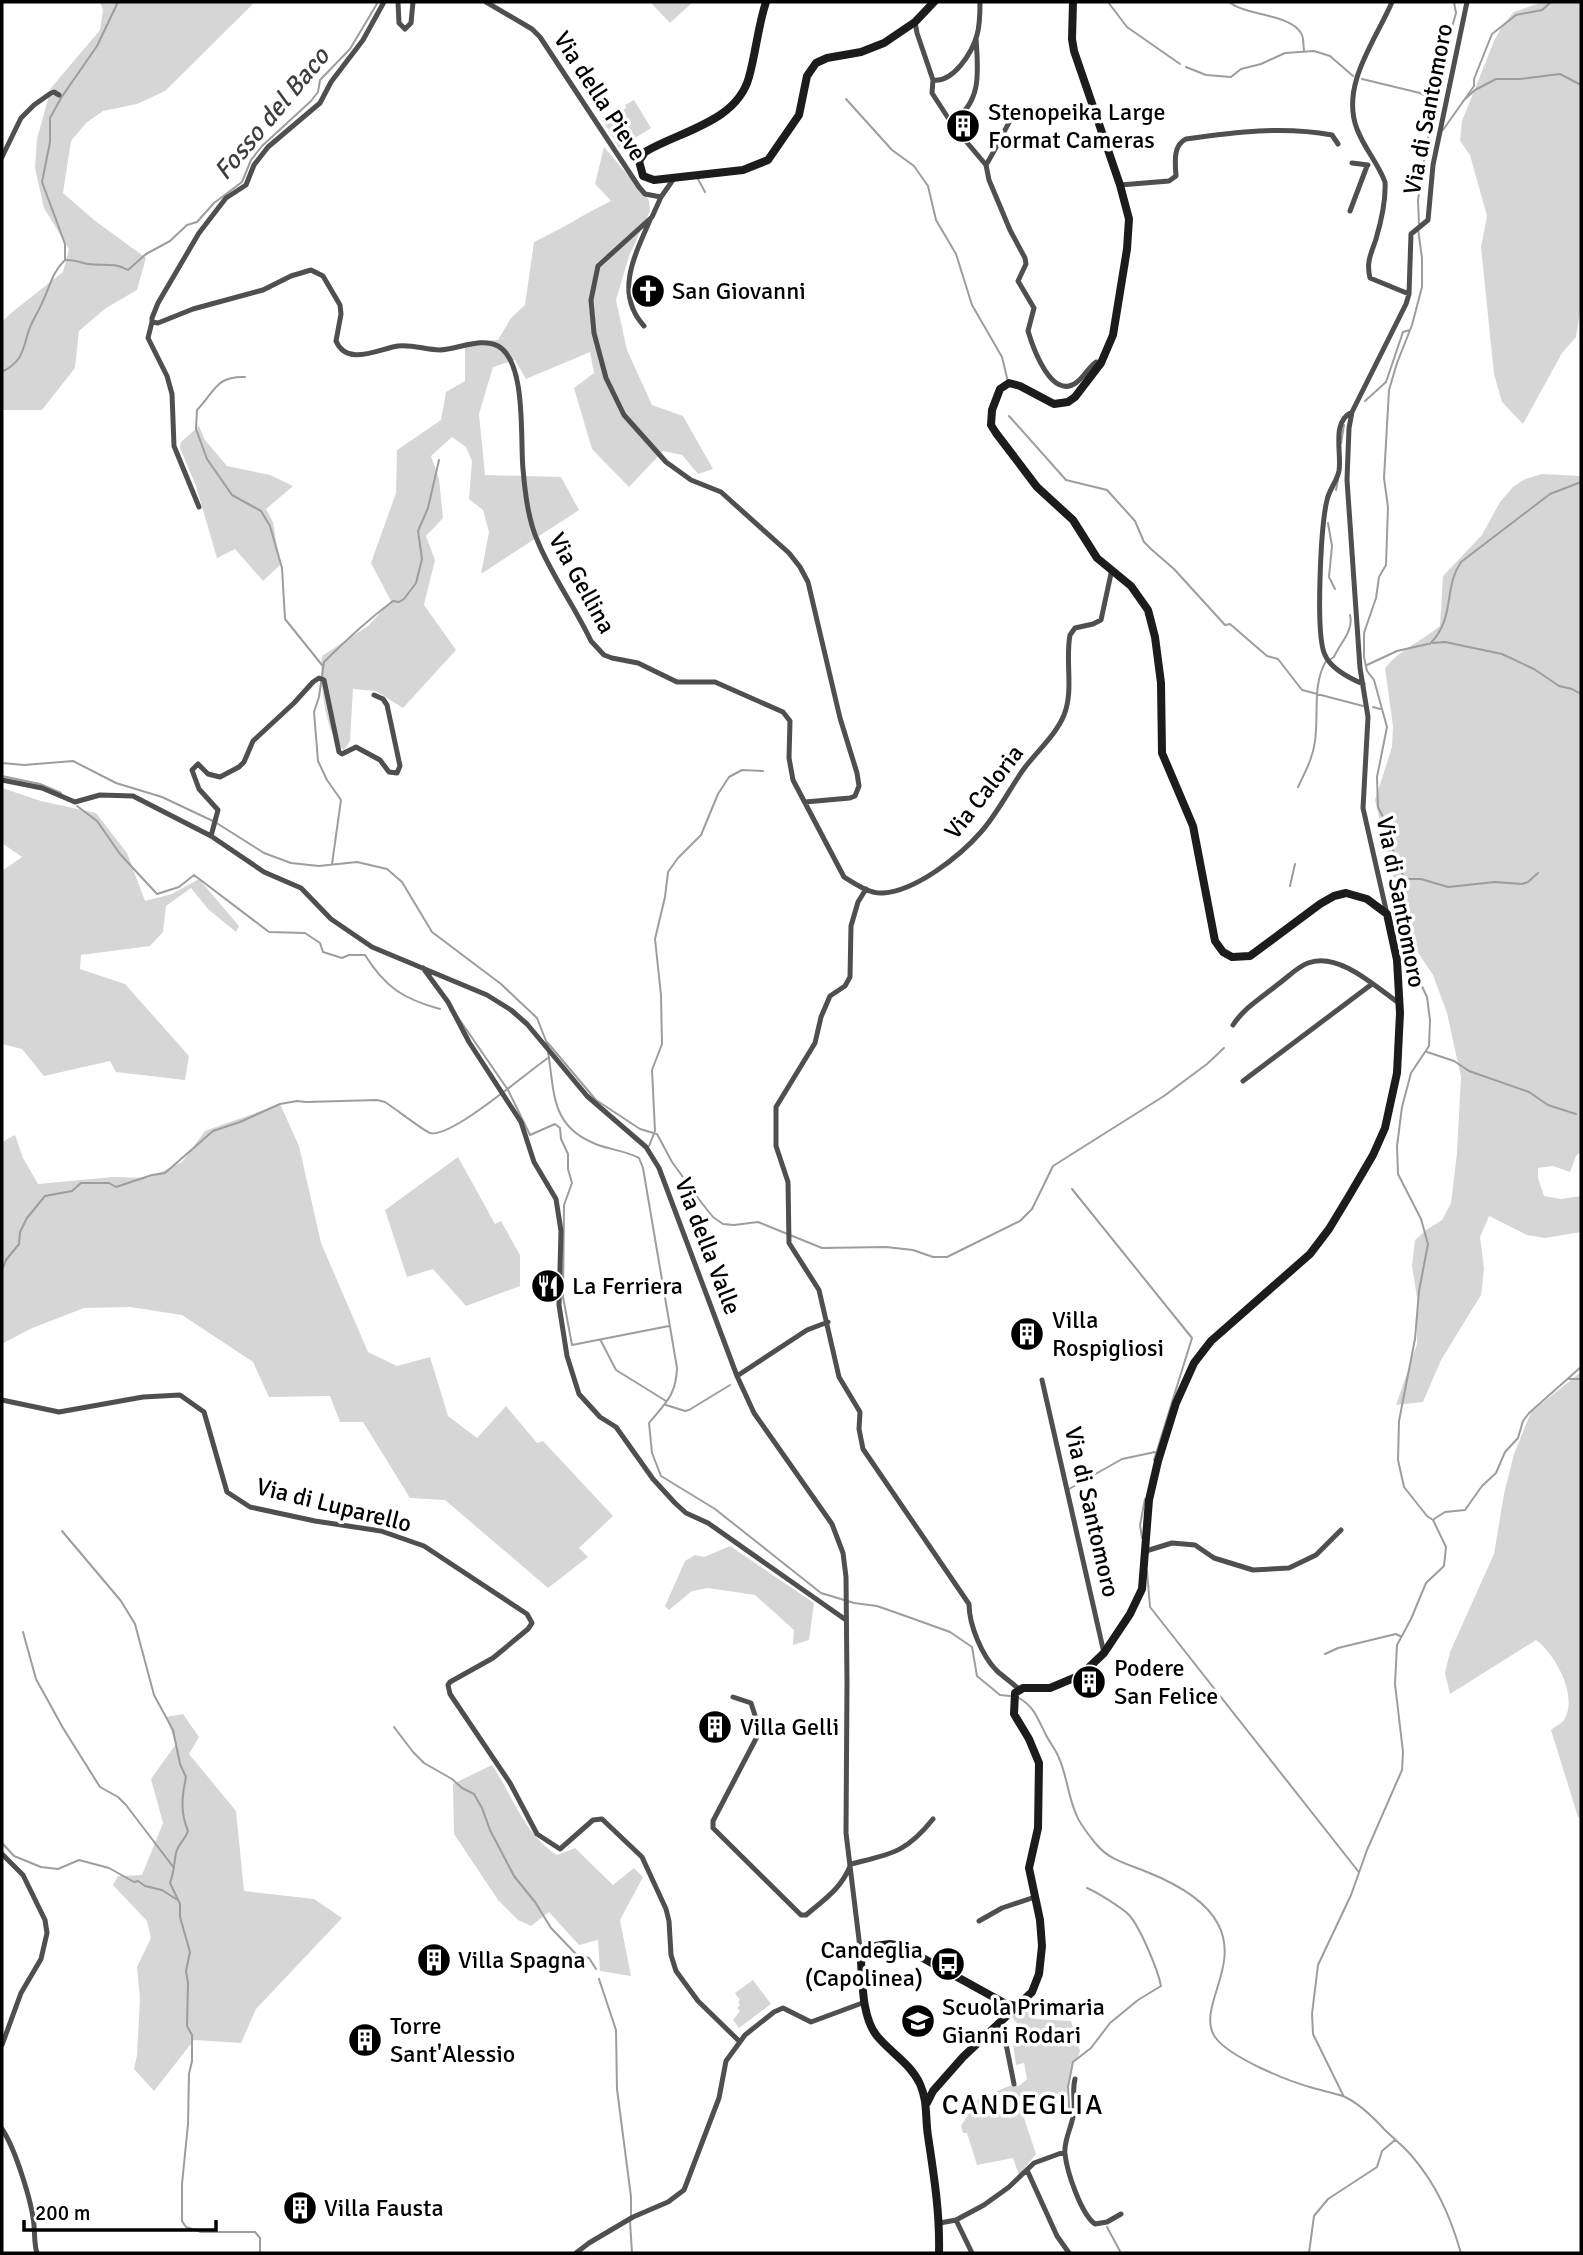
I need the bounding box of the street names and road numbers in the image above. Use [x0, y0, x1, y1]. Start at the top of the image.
street label: Via di Santomoro [1397, 21, 1459, 197]
street label: Via della Pieve [547, 26, 653, 166]
street label: Via Gellina [542, 527, 622, 639]
street label: Via Caloria [938, 739, 1030, 845]
street label: Via di Santomoro [1370, 814, 1432, 990]
street label: Via della Valle [668, 1173, 748, 1319]
street label: Via di Santomoro [1058, 1424, 1126, 1600]
street label: Via di Luparello [253, 1471, 415, 1539]

